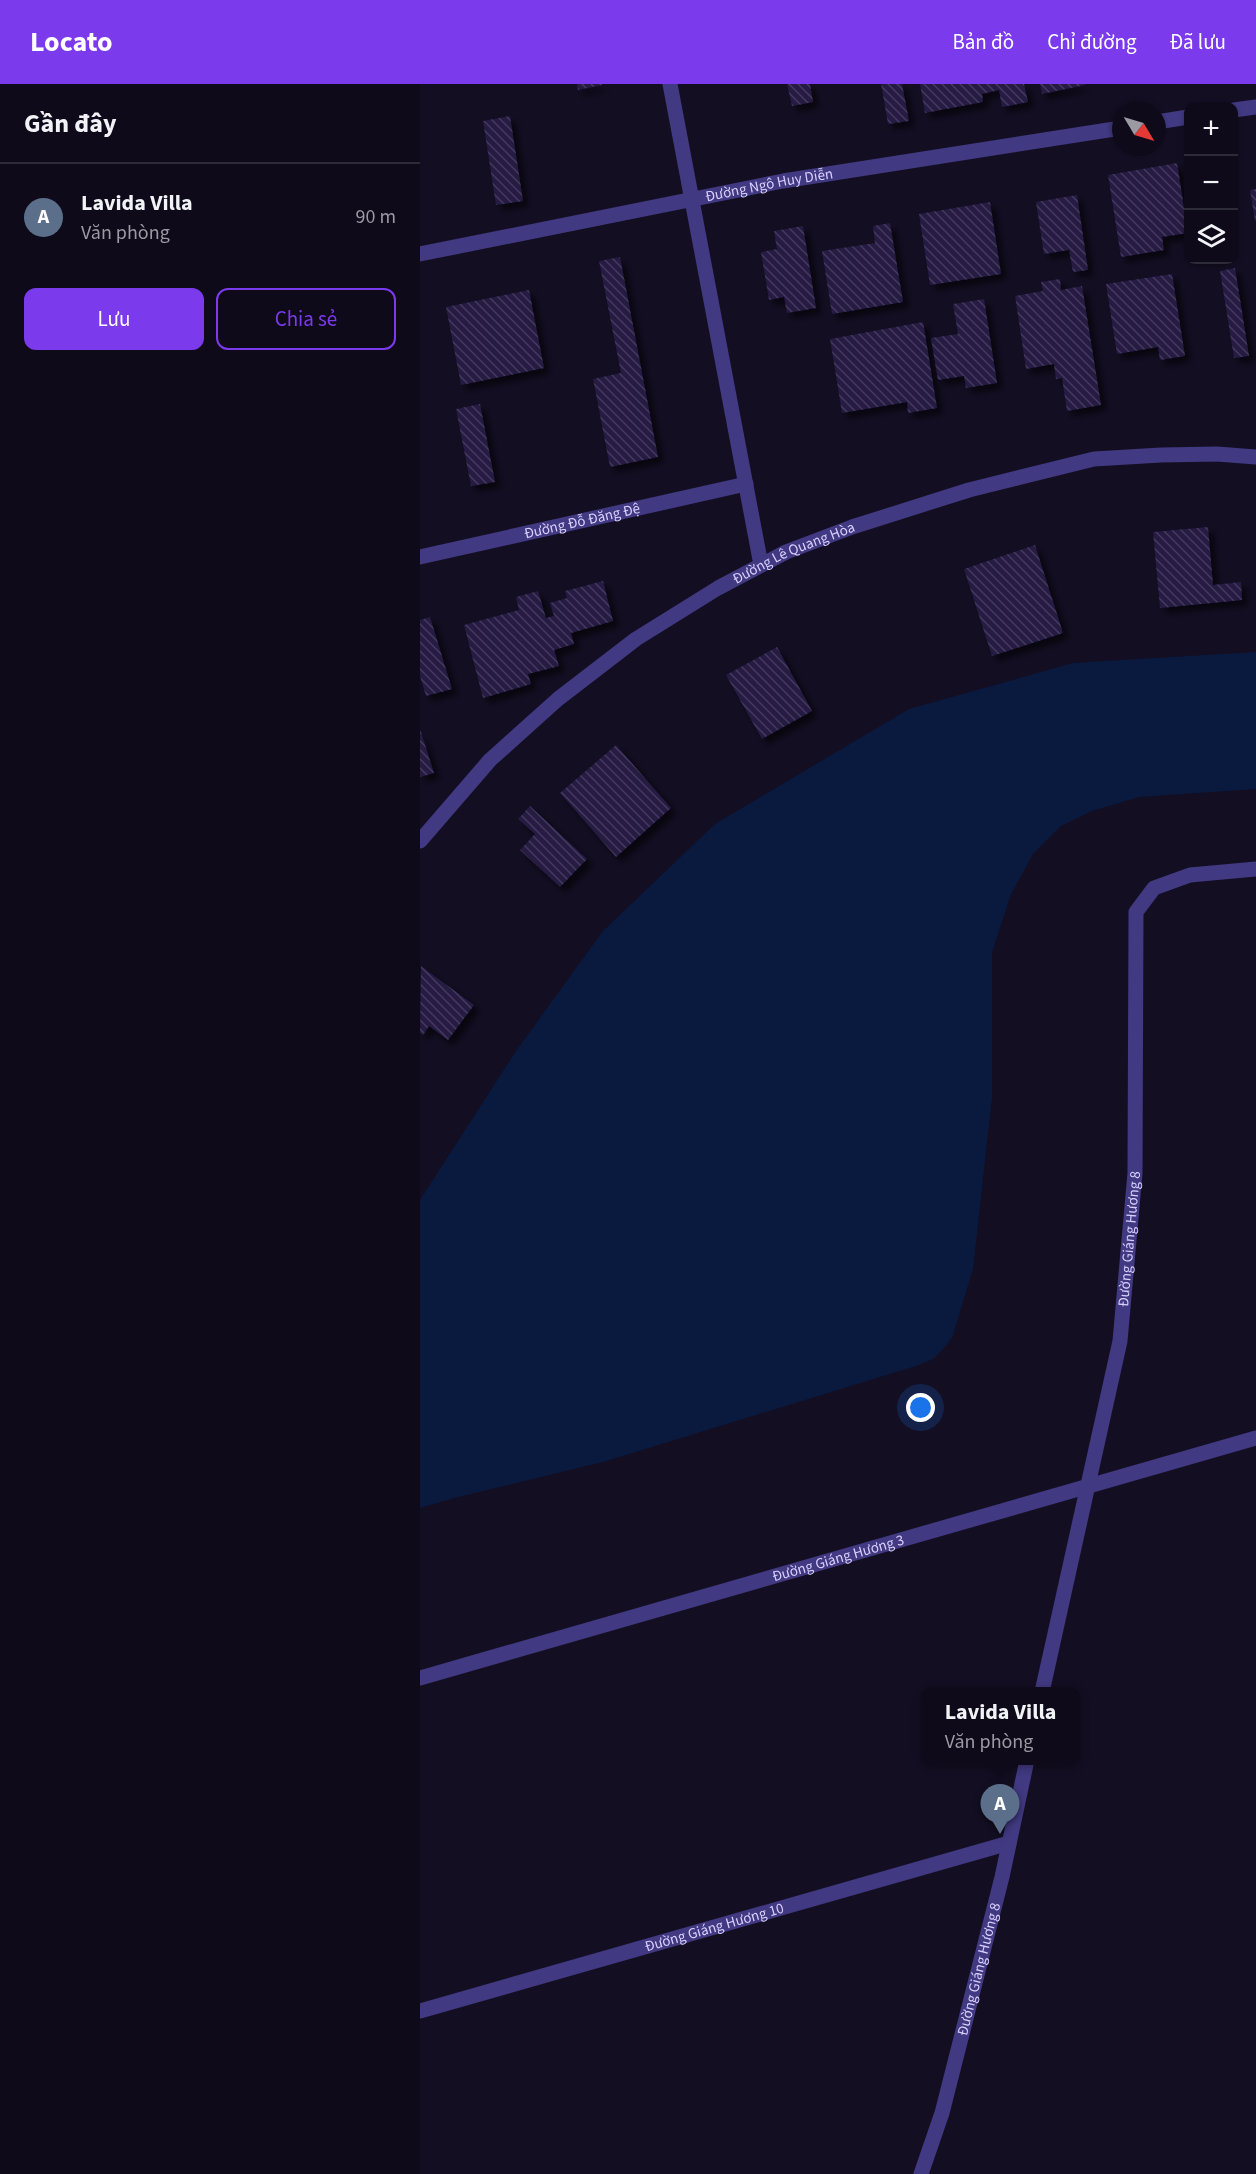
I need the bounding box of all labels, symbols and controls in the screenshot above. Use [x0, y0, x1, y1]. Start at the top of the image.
text: Locato [30, 22, 112, 62]
text: Bản đồ [952, 27, 1014, 57]
text: Chỉ đường [1047, 27, 1137, 57]
text: Đã lưu [1170, 27, 1226, 57]
north arrow [1112, 102, 1166, 156]
map controls [1184, 102, 1238, 264]
button: + [1184, 102, 1238, 156]
text: Gần đây [24, 105, 117, 142]
button: − [1184, 156, 1238, 210]
street label: Đường Ngô Huy Diễn [703, 163, 834, 207]
text: Lavida Villa [81, 187, 193, 219]
text: A [38, 203, 49, 231]
text: 90 m [356, 203, 396, 231]
button: layers [1184, 210, 1238, 264]
text: Văn phòng [81, 219, 170, 247]
button: Lưu [24, 288, 204, 350]
button: Chia sẻ [216, 288, 396, 350]
street label: Đường Đỗ Đăng Đệ [522, 498, 642, 544]
street label: Đường Lê Quang Hòa [729, 516, 858, 589]
street label: Đường Giáng Hương 8 [1113, 1170, 1146, 1308]
your location [906, 1393, 935, 1422]
street label: Đường Giáng Hương 3 [770, 1529, 907, 1587]
popup [921, 1687, 1080, 1765]
text: Lavida Villa [945, 1696, 1056, 1728]
text: Văn phòng [945, 1728, 1033, 1756]
pin: A [980, 1784, 1020, 1834]
street label: Đường Giáng Hương 10 [642, 1897, 786, 1957]
street label: Đường Giáng Hương 8 [952, 1900, 1006, 2038]

